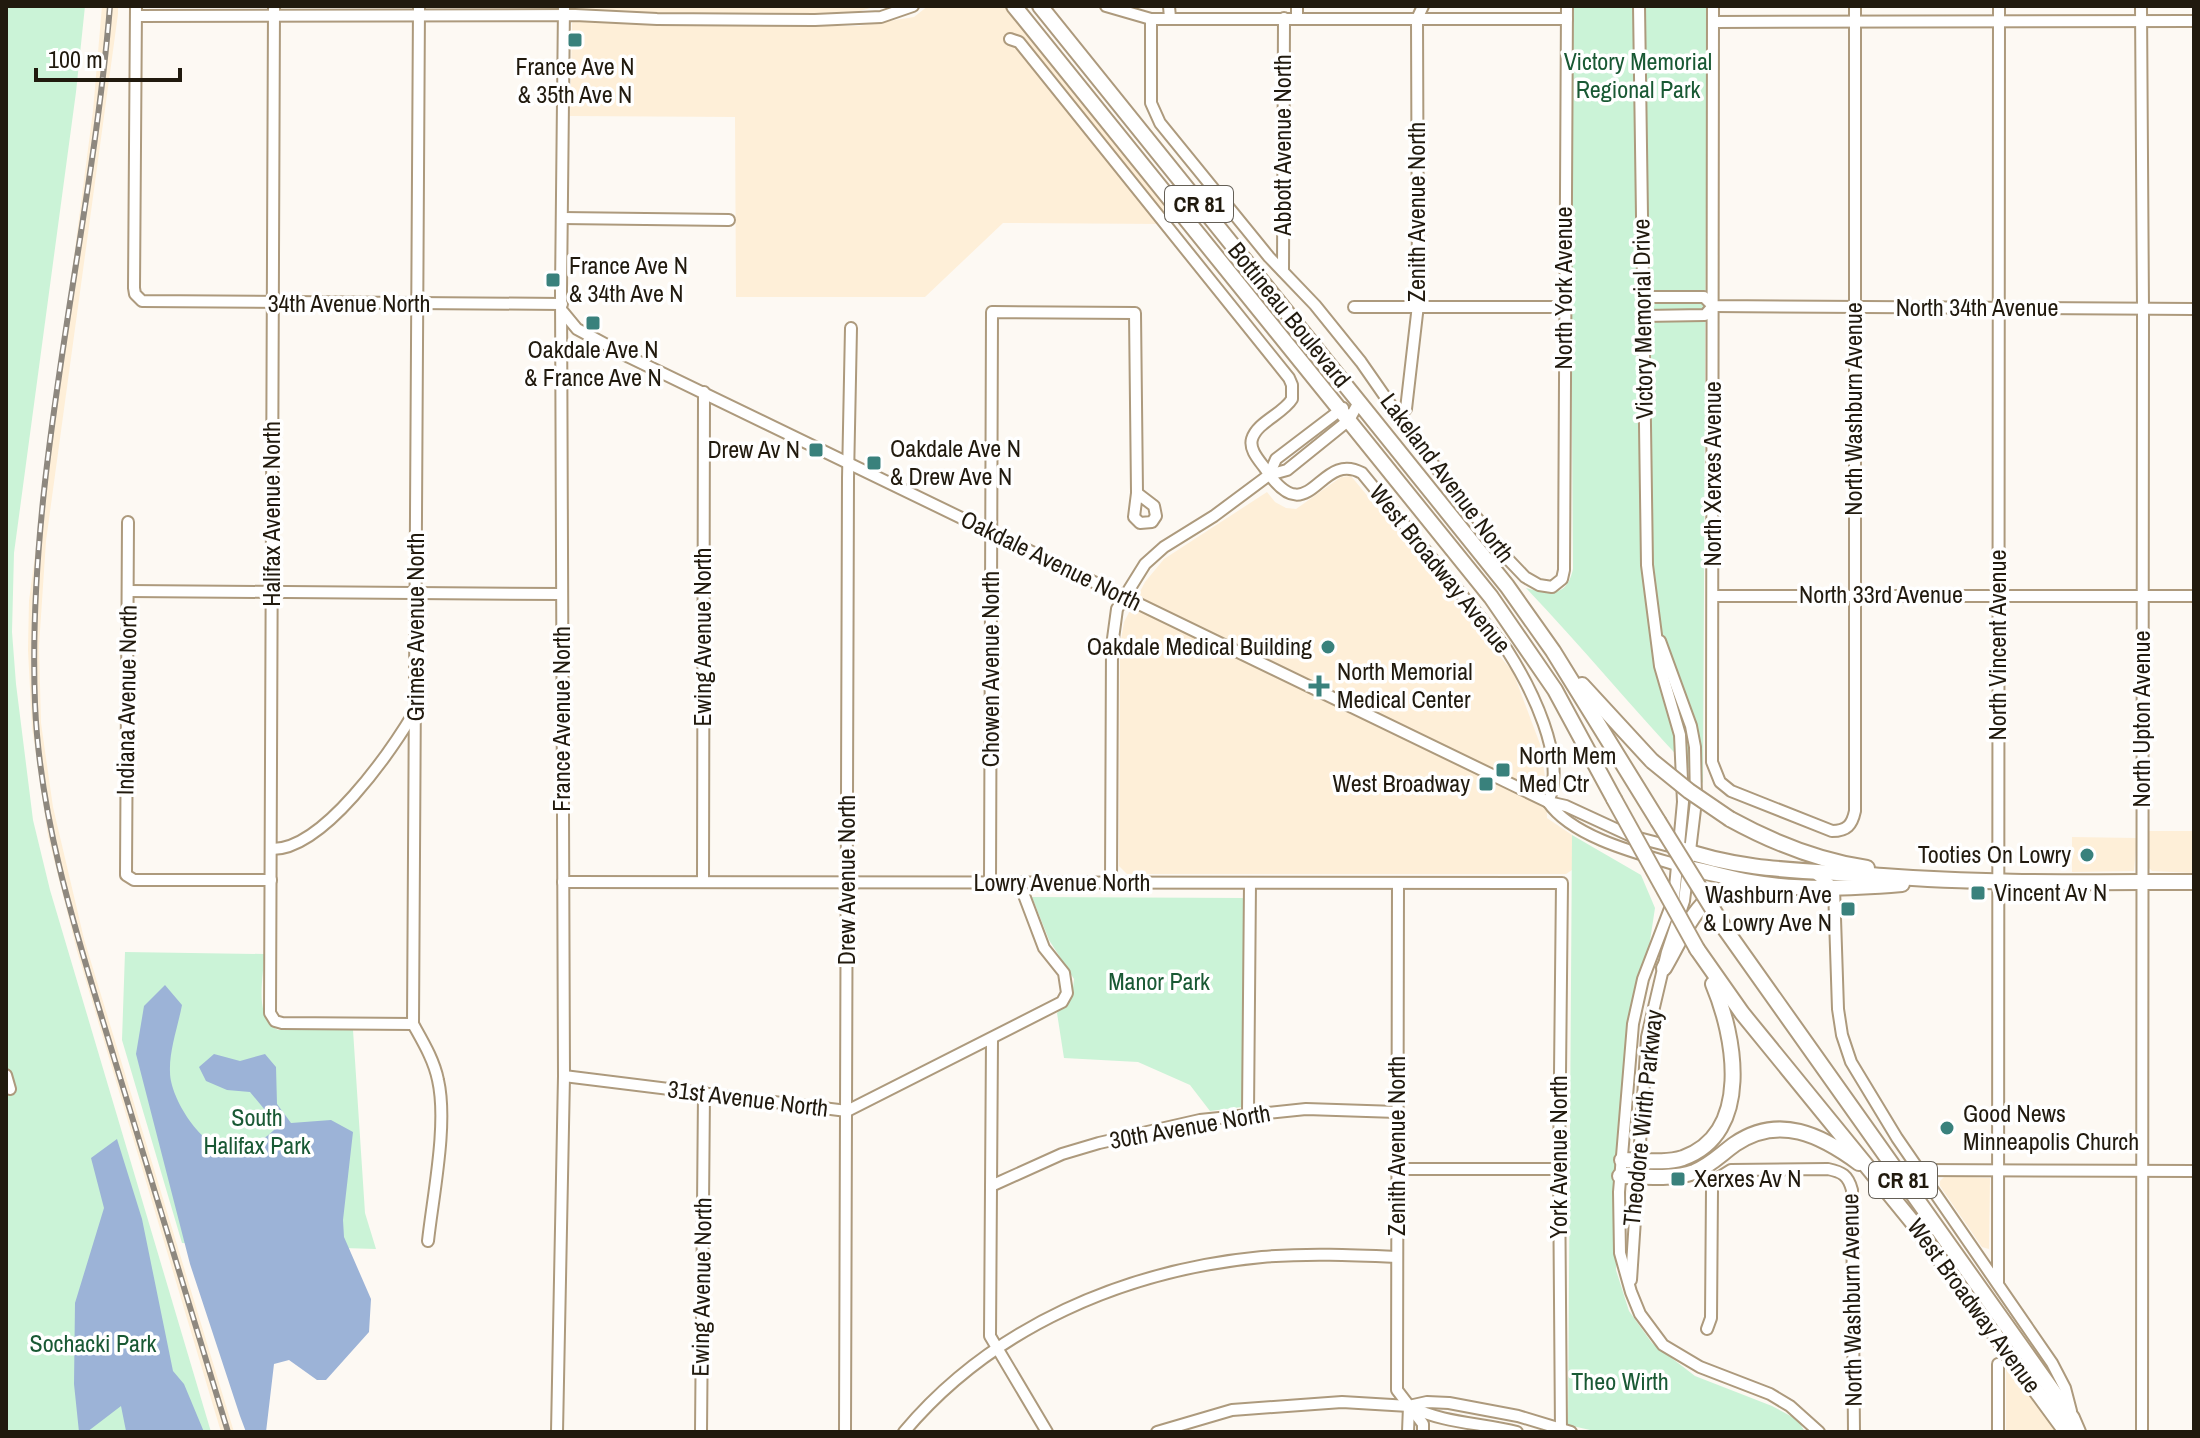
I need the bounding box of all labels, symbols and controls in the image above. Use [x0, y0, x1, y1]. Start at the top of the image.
marker: France Ave N & 35th Ave N [566, 31, 584, 49]
scale bar [36, 32, 180, 82]
text: 100 m [48, 43, 103, 75]
park label: Victory Memorial Regional Park [1564, 45, 1712, 105]
place label: France Ave N & 35th Ave N [516, 50, 634, 110]
street label: Abbott Avenue North [1266, 54, 1298, 237]
street label: Zenith Avenue North [1400, 122, 1432, 302]
road number: CR 81 [1165, 186, 1233, 222]
street label: North York Avenue [1547, 207, 1579, 369]
street label: Victory Memorial Drive [1624, 218, 1660, 420]
street label: Bottineau Boulevard [1221, 235, 1358, 394]
place label: France Ave N & 34th Ave N [569, 249, 688, 309]
marker: France Ave N & 34th Ave N [544, 271, 562, 289]
street label: 34th Avenue North [268, 287, 430, 319]
street label: North 34th Avenue [1896, 291, 2058, 323]
street label: North Washburn Avenue [1837, 302, 1869, 516]
marker: Oakdale Ave N & France Ave N [584, 314, 602, 332]
place label: Oakdale Ave N & France Ave N [524, 333, 662, 393]
street label: North Xerxes Avenue [1696, 381, 1728, 567]
street label: Lakeland Avenue North [1374, 386, 1522, 569]
street label: Halifax Avenue North [255, 421, 287, 607]
place label: Oakdale Ave N & Drew Ave N [890, 432, 1021, 492]
place label: Drew Av N [707, 433, 800, 465]
marker: Drew Av N [807, 441, 825, 459]
marker: Oakdale Ave N & Drew Ave N [865, 454, 883, 472]
street label: West Broadway Avenue [1363, 477, 1519, 659]
street label: Oakdale Avenue North [956, 502, 1147, 618]
street label: Grimes Avenue North [399, 533, 431, 721]
street label: Ewing Avenue North [686, 547, 718, 727]
street label: North Vincent Avenue [1981, 550, 2013, 740]
street label: Chowen Avenue North [974, 571, 1006, 767]
street label: North 33rd Avenue [1799, 578, 1963, 610]
street label: Indiana Avenue North [108, 605, 144, 795]
street label: France Avenue North [545, 626, 577, 812]
place label: Oakdale Medical Building [1087, 630, 1312, 662]
street label: North Upton Avenue [2125, 631, 2157, 807]
marker: Oakdale Medical Building [1319, 638, 1337, 656]
place label: North Memorial Medical Center [1337, 655, 1473, 715]
marker: North Memorial Medical Center [1308, 675, 1330, 697]
place label: North Mem Med Ctr [1519, 739, 1616, 799]
marker: North Mem Med Ctr [1494, 761, 1512, 779]
place label: West Broadway [1333, 767, 1470, 799]
marker: West Broadway [1477, 775, 1495, 793]
street label: Drew Avenue North [830, 795, 862, 965]
place label: Tooties On Lowry [1918, 838, 2071, 870]
marker: Tooties On Lowry [2078, 846, 2096, 864]
street label: Lowry Avenue North [974, 866, 1150, 898]
place label: Vincent Av N [1994, 876, 2107, 908]
place label: Washburn Ave & Lowry Ave N [1703, 878, 1832, 938]
marker: Vincent Av N [1969, 884, 1987, 902]
marker: Washburn Ave & Lowry Ave N [1839, 900, 1857, 918]
park label: Manor Park [1108, 965, 1210, 997]
street label: Theodore Wirth Parkway [1615, 1008, 1669, 1228]
street label: Zenith Avenue North [1380, 1056, 1412, 1236]
street label: 31st Avenue North [666, 1072, 830, 1124]
street label: York Avenue North [1542, 1075, 1574, 1239]
street label: 30th Avenue North [1107, 1096, 1273, 1156]
place label: Good News Minneapolis Church [1963, 1097, 2139, 1157]
park label: South Halifax Park [203, 1101, 311, 1161]
marker: Good News Minneapolis Church [1938, 1119, 1956, 1137]
place label: Xerxes Av N [1694, 1162, 1801, 1194]
road number: CR 81 [1869, 1162, 1937, 1198]
marker: Xerxes Av N [1669, 1170, 1687, 1188]
street label: North Washburn Avenue [1833, 1193, 1869, 1407]
street label: Ewing Avenue North [683, 1197, 719, 1377]
street label: West Broadway Avenue [1901, 1212, 2049, 1399]
park label: Sochacki Park [30, 1327, 157, 1359]
park label: Theo Wirth [1571, 1365, 1669, 1397]

